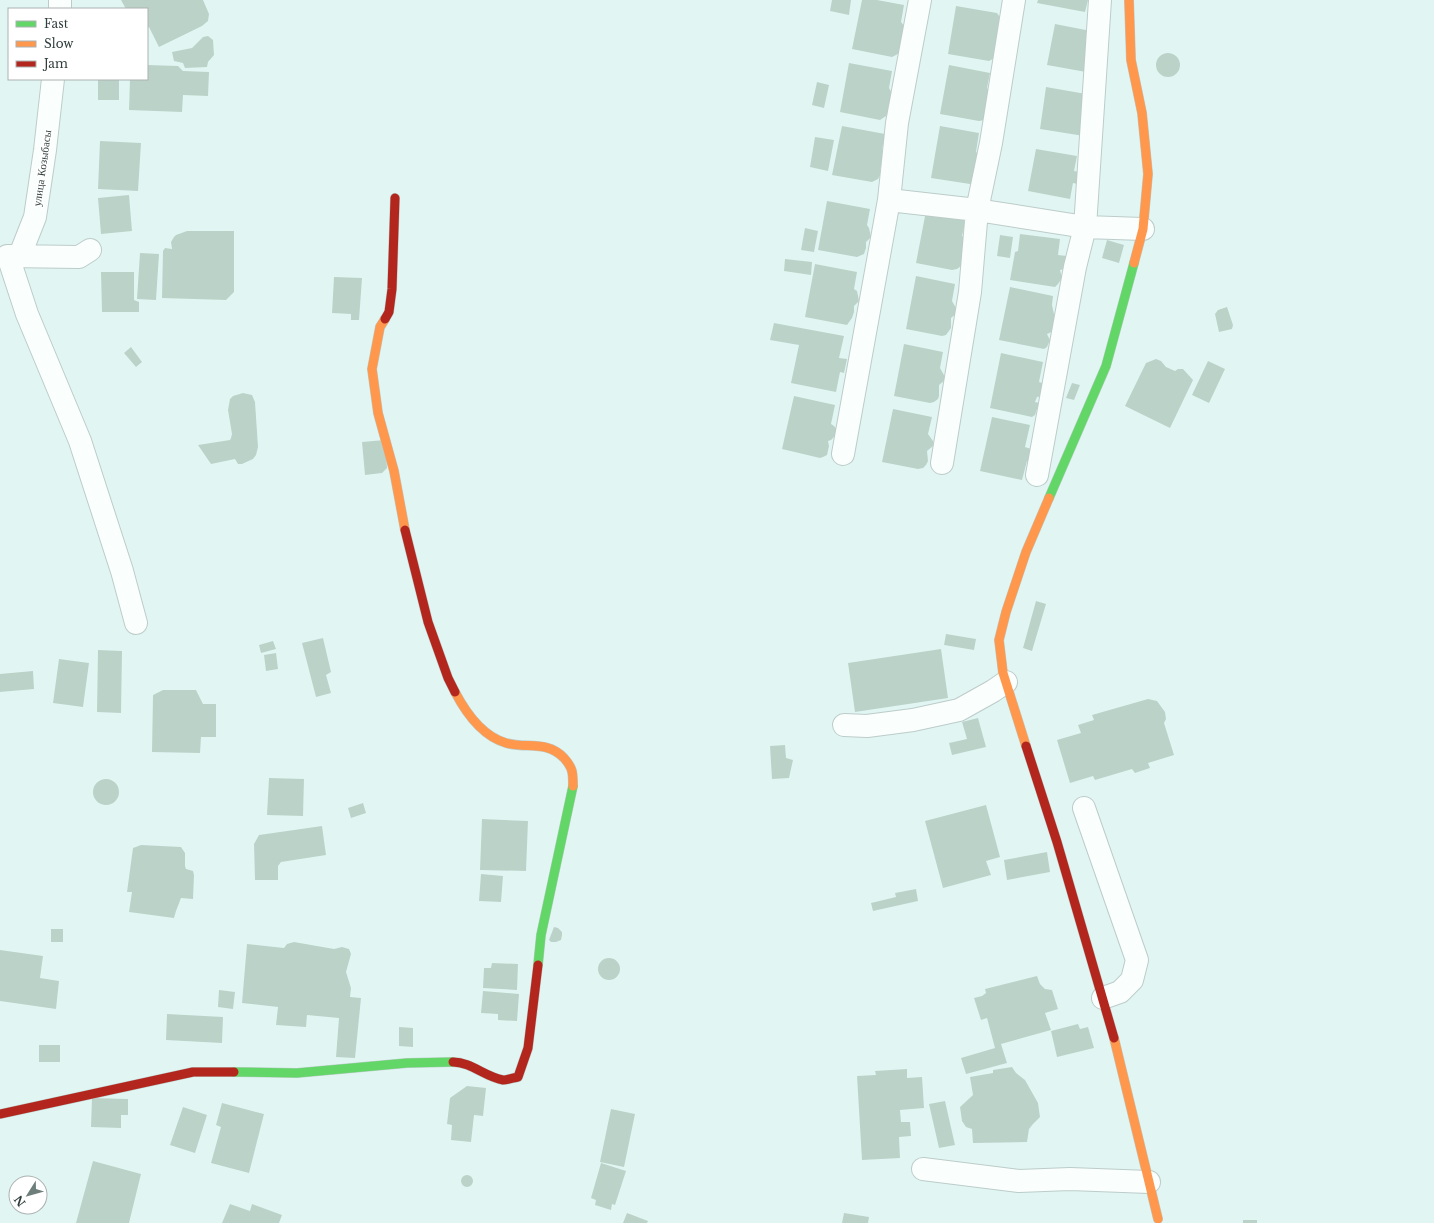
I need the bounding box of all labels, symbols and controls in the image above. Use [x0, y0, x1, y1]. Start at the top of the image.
legend [8, 8, 148, 80]
text: Fast [44, 16, 69, 31]
text: Slow [44, 36, 74, 51]
text: Jam [42, 56, 68, 71]
street label: улица Козыбасы [30, 128, 54, 207]
north arrow [8, 1175, 48, 1215]
text: N [11, 1192, 29, 1209]

